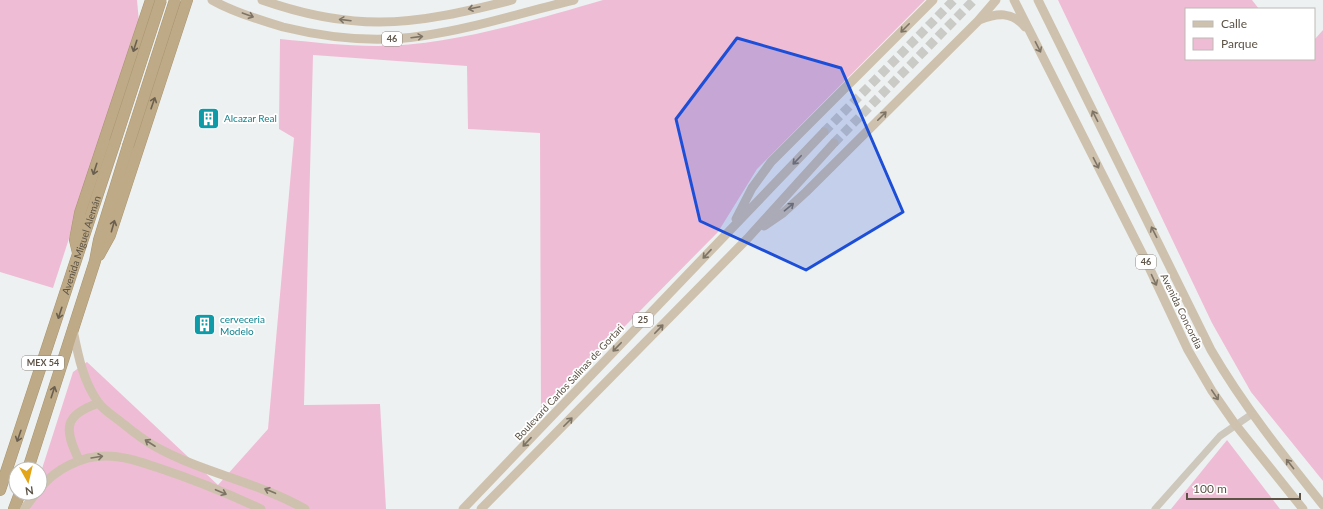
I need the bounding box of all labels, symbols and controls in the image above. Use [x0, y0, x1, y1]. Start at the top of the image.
one-way arrow [468, 5, 481, 13]
legend [1185, 8, 1315, 60]
one-way arrow [242, 12, 254, 20]
one-way arrow [339, 16, 352, 24]
text: Calle [1221, 16, 1247, 31]
one-way arrow [900, 23, 910, 32]
road number: 46 [382, 32, 402, 46]
one-way arrow [410, 33, 423, 41]
text: Parque [1221, 36, 1258, 51]
one-way arrow [131, 39, 138, 52]
one-way arrow [1035, 41, 1042, 53]
one-way arrow [150, 96, 157, 109]
building icon: Alcazar Real [196, 105, 222, 131]
one-way arrow [1091, 110, 1098, 122]
one-way arrow [877, 111, 886, 121]
place label: Alcazar Real [224, 112, 277, 124]
one-way arrow [792, 155, 802, 165]
one-way arrow [1093, 157, 1101, 169]
one-way arrow [90, 163, 98, 175]
street label: Avenida Miguel Alemán [59, 194, 103, 296]
one-way arrow [784, 203, 795, 212]
one-way arrow [110, 220, 117, 233]
one-way arrow [1150, 226, 1157, 238]
one-way arrow [703, 248, 712, 258]
road number: 46 [1136, 255, 1156, 269]
street label: Avenida Concordia [1159, 271, 1205, 351]
one-way arrow [1151, 273, 1158, 285]
one-way arrow [56, 306, 63, 319]
building icon: cerveceria Modelo [192, 312, 218, 338]
place label: cerveceria Modelo [220, 313, 265, 337]
road number: 25 [633, 313, 653, 327]
street label: Boulevard Carlos Salinas de Gortari [512, 322, 626, 442]
one-way arrow [654, 324, 664, 334]
one-way arrow [612, 342, 622, 352]
road number: MEX 54 [22, 356, 64, 370]
one-way arrow [49, 386, 57, 398]
one-way arrow [1211, 389, 1219, 400]
one-way arrow [563, 417, 573, 427]
one-way arrow [15, 429, 22, 442]
one-way arrow [523, 437, 532, 447]
one-way arrow [144, 439, 155, 447]
one-way arrow [90, 453, 103, 461]
one-way arrow [1286, 458, 1294, 469]
north arrow [8, 461, 48, 501]
scale bar [1187, 475, 1300, 501]
text: 100 m [1193, 481, 1227, 496]
text: N [24, 484, 35, 498]
one-way arrow [264, 487, 276, 495]
one-way arrow [214, 488, 226, 496]

